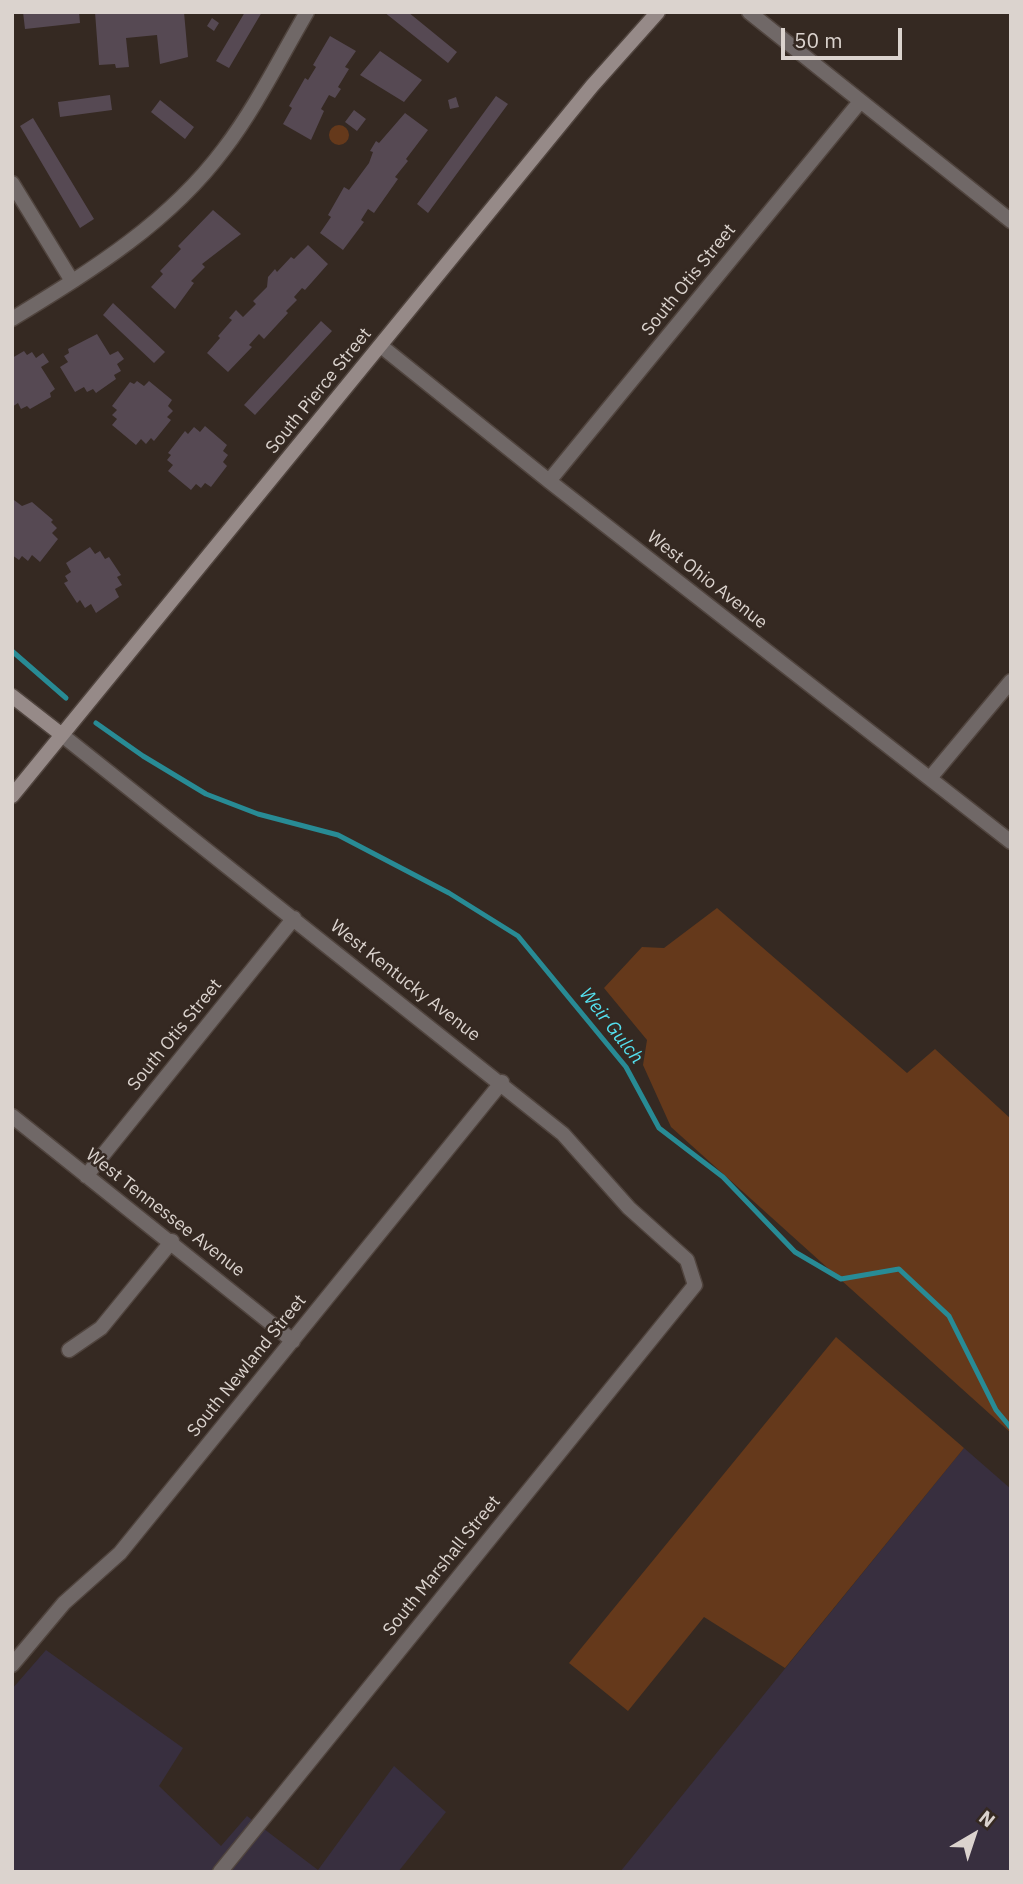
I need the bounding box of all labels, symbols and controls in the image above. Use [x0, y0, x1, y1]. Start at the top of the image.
scale bar [785, 14, 906, 58]
text: 50 m [794, 26, 843, 54]
street label: South Otis Street [637, 220, 741, 340]
street label: South Pierce Street [262, 324, 376, 458]
street label: West Ohio Avenue [643, 526, 771, 634]
street label: West Kentucky Avenue [326, 916, 484, 1046]
street label: South Otis Street [123, 975, 227, 1095]
water label: Weir Gulch [574, 983, 648, 1069]
street label: West Tennessee Avenue [81, 1144, 249, 1282]
street label: South Newland Street [183, 1291, 311, 1441]
street label: South Marshall Street [379, 1491, 505, 1641]
north arrow [939, 1800, 1009, 1870]
text: N [974, 1805, 1000, 1832]

